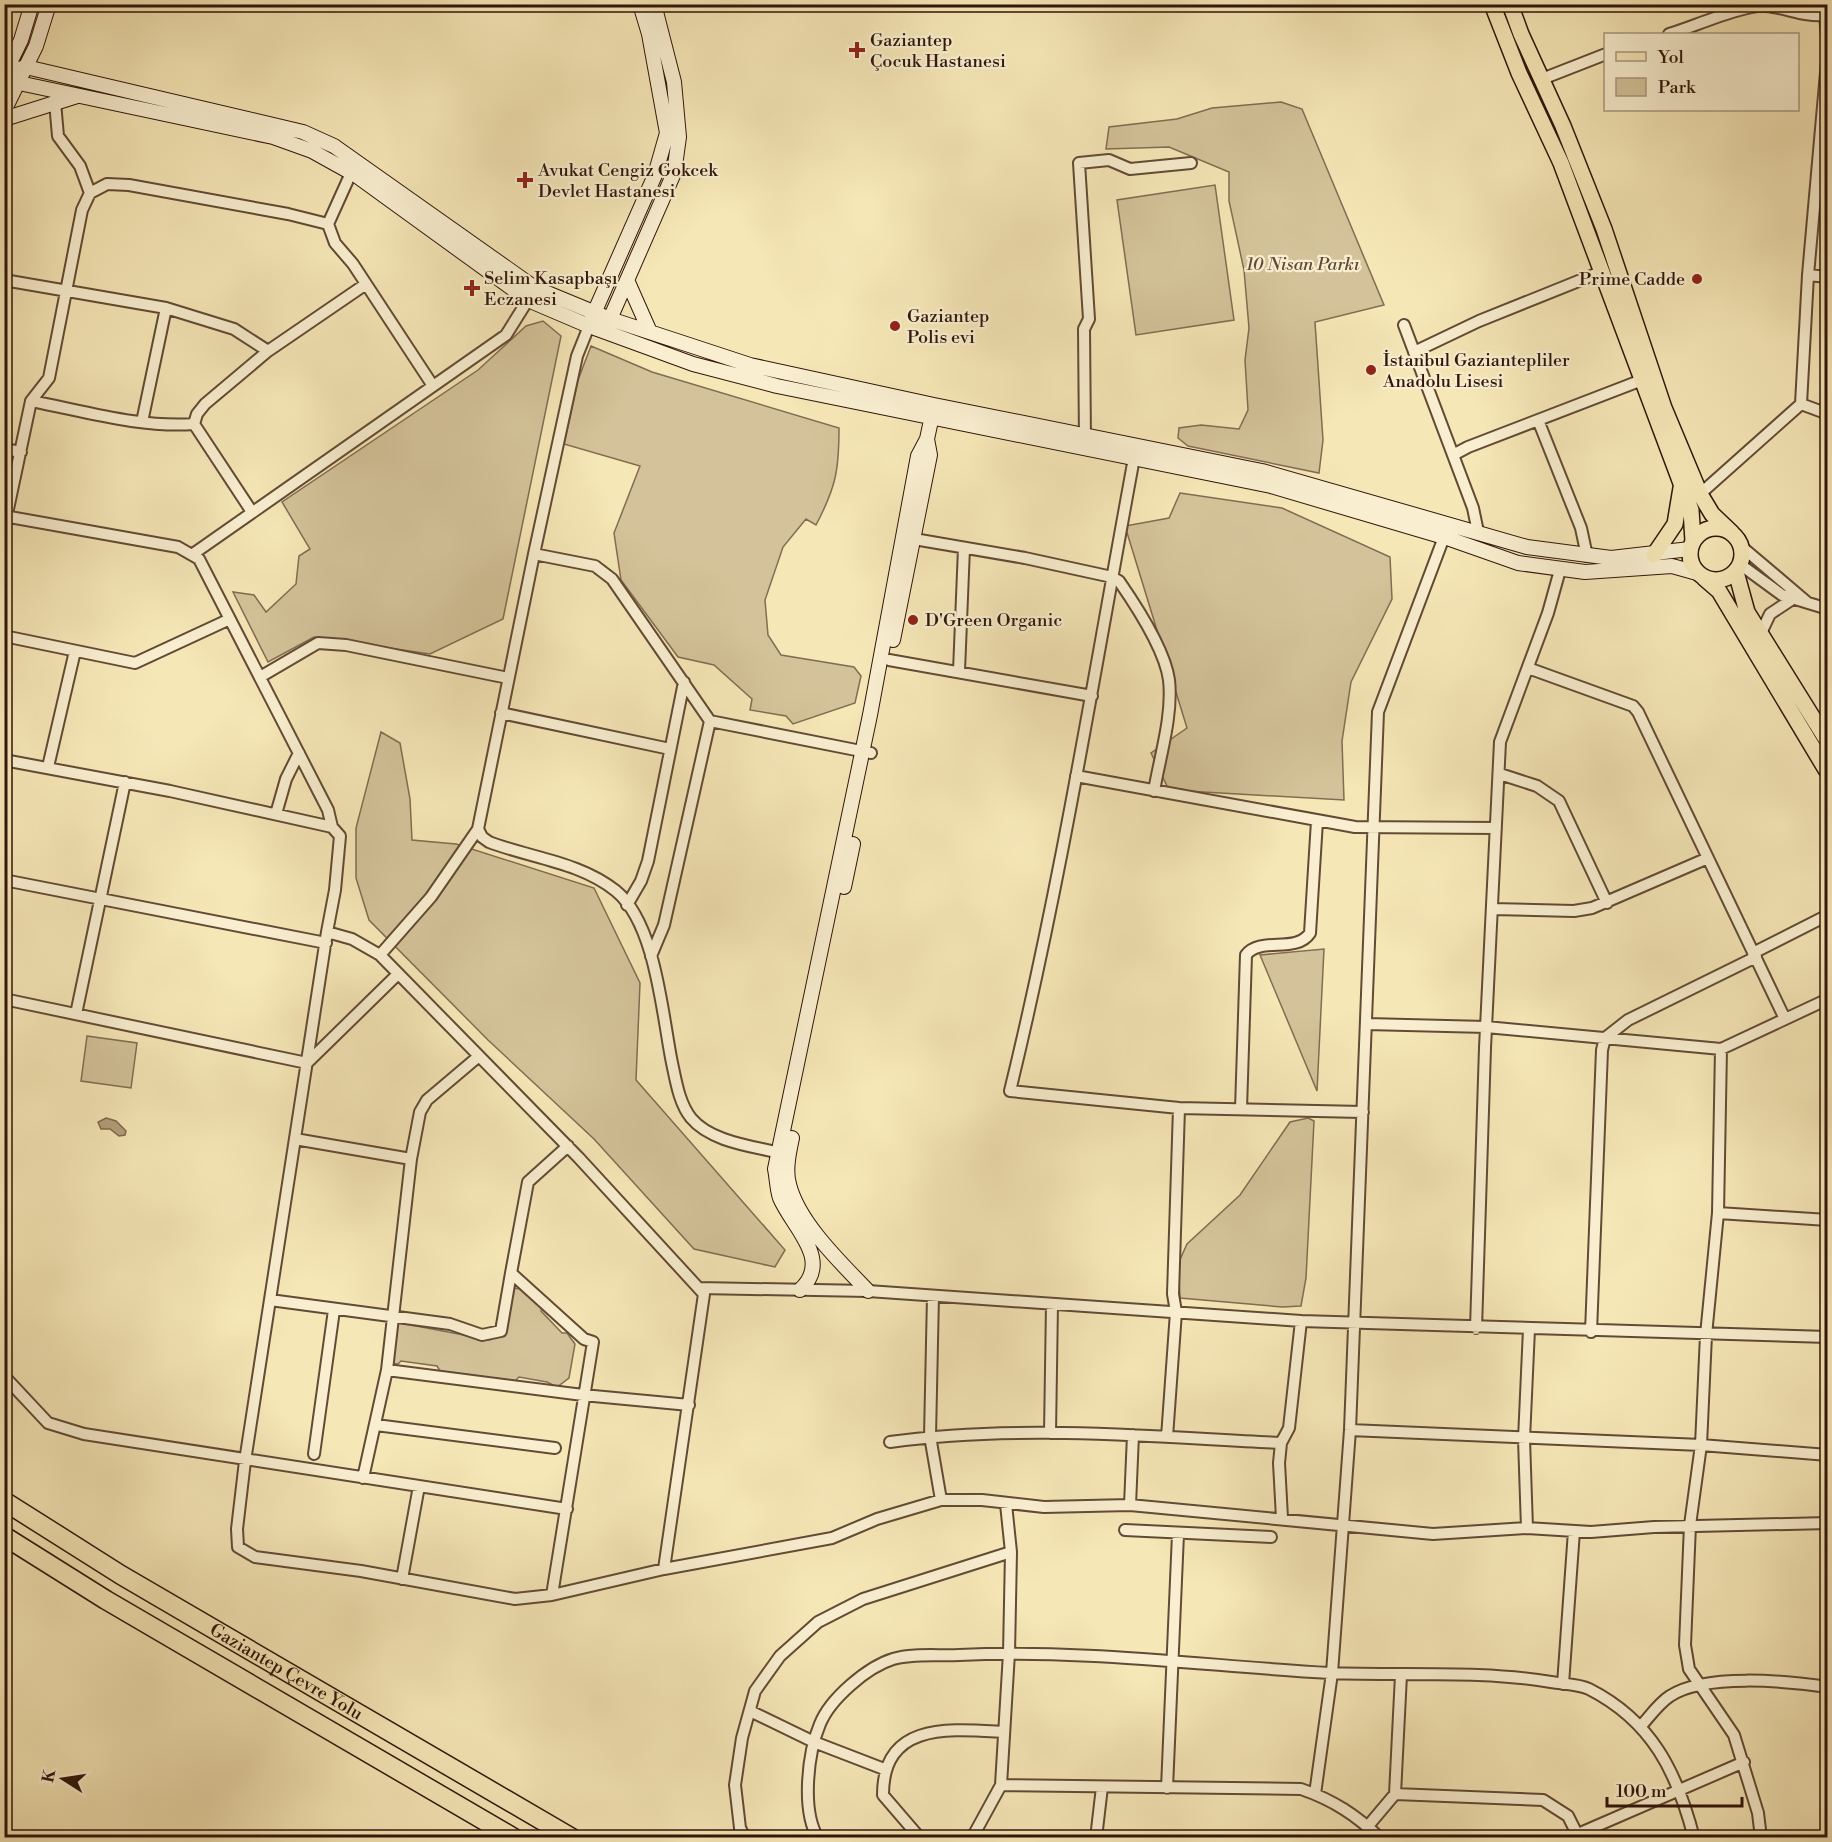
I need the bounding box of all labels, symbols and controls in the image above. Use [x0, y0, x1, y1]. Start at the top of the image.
place label: Gaziantep Çocuk Hastanesi [870, 29, 1006, 73]
legend [1604, 33, 1799, 111]
marker: Gaziantep Çocuk Hastanesi [848, 41, 866, 59]
text: Yol [1657, 46, 1685, 69]
text: Park [1658, 76, 1697, 99]
place label: Avukat Cengiz Gokcek Devlet Hastanesi [537, 159, 719, 203]
marker: Avukat Cengiz Gokcek Devlet Hastanesi [516, 171, 534, 189]
park label: 10 Nisan Parkı [1246, 253, 1360, 276]
place label: Selim Kasapbaşı Eczanesi [484, 267, 618, 311]
place label: Prime Cadde [1579, 268, 1685, 291]
marker: Prime Cadde [1690, 272, 1704, 286]
marker: Selim Kasapbaşı Eczanesi [465, 281, 479, 295]
place label: Gaziantep Polis evi [907, 305, 990, 349]
marker: Gaziantep Polis evi [888, 319, 902, 333]
place label: İstanbul Gaziantepliler Anadolu Lisesi [1382, 349, 1570, 393]
marker: İstanbul Gaziantepliler Anadolu Lisesi [1364, 363, 1378, 377]
place label: D'Green Organic [925, 609, 1062, 632]
marker: D'Green Organic [906, 613, 920, 627]
street label: Gaziantep Çevre Yolu [206, 1618, 368, 1726]
north arrow [33, 1749, 93, 1809]
text: K [38, 1767, 61, 1785]
scale bar [1607, 1770, 1742, 1808]
text: 100 m [1616, 1780, 1667, 1803]

